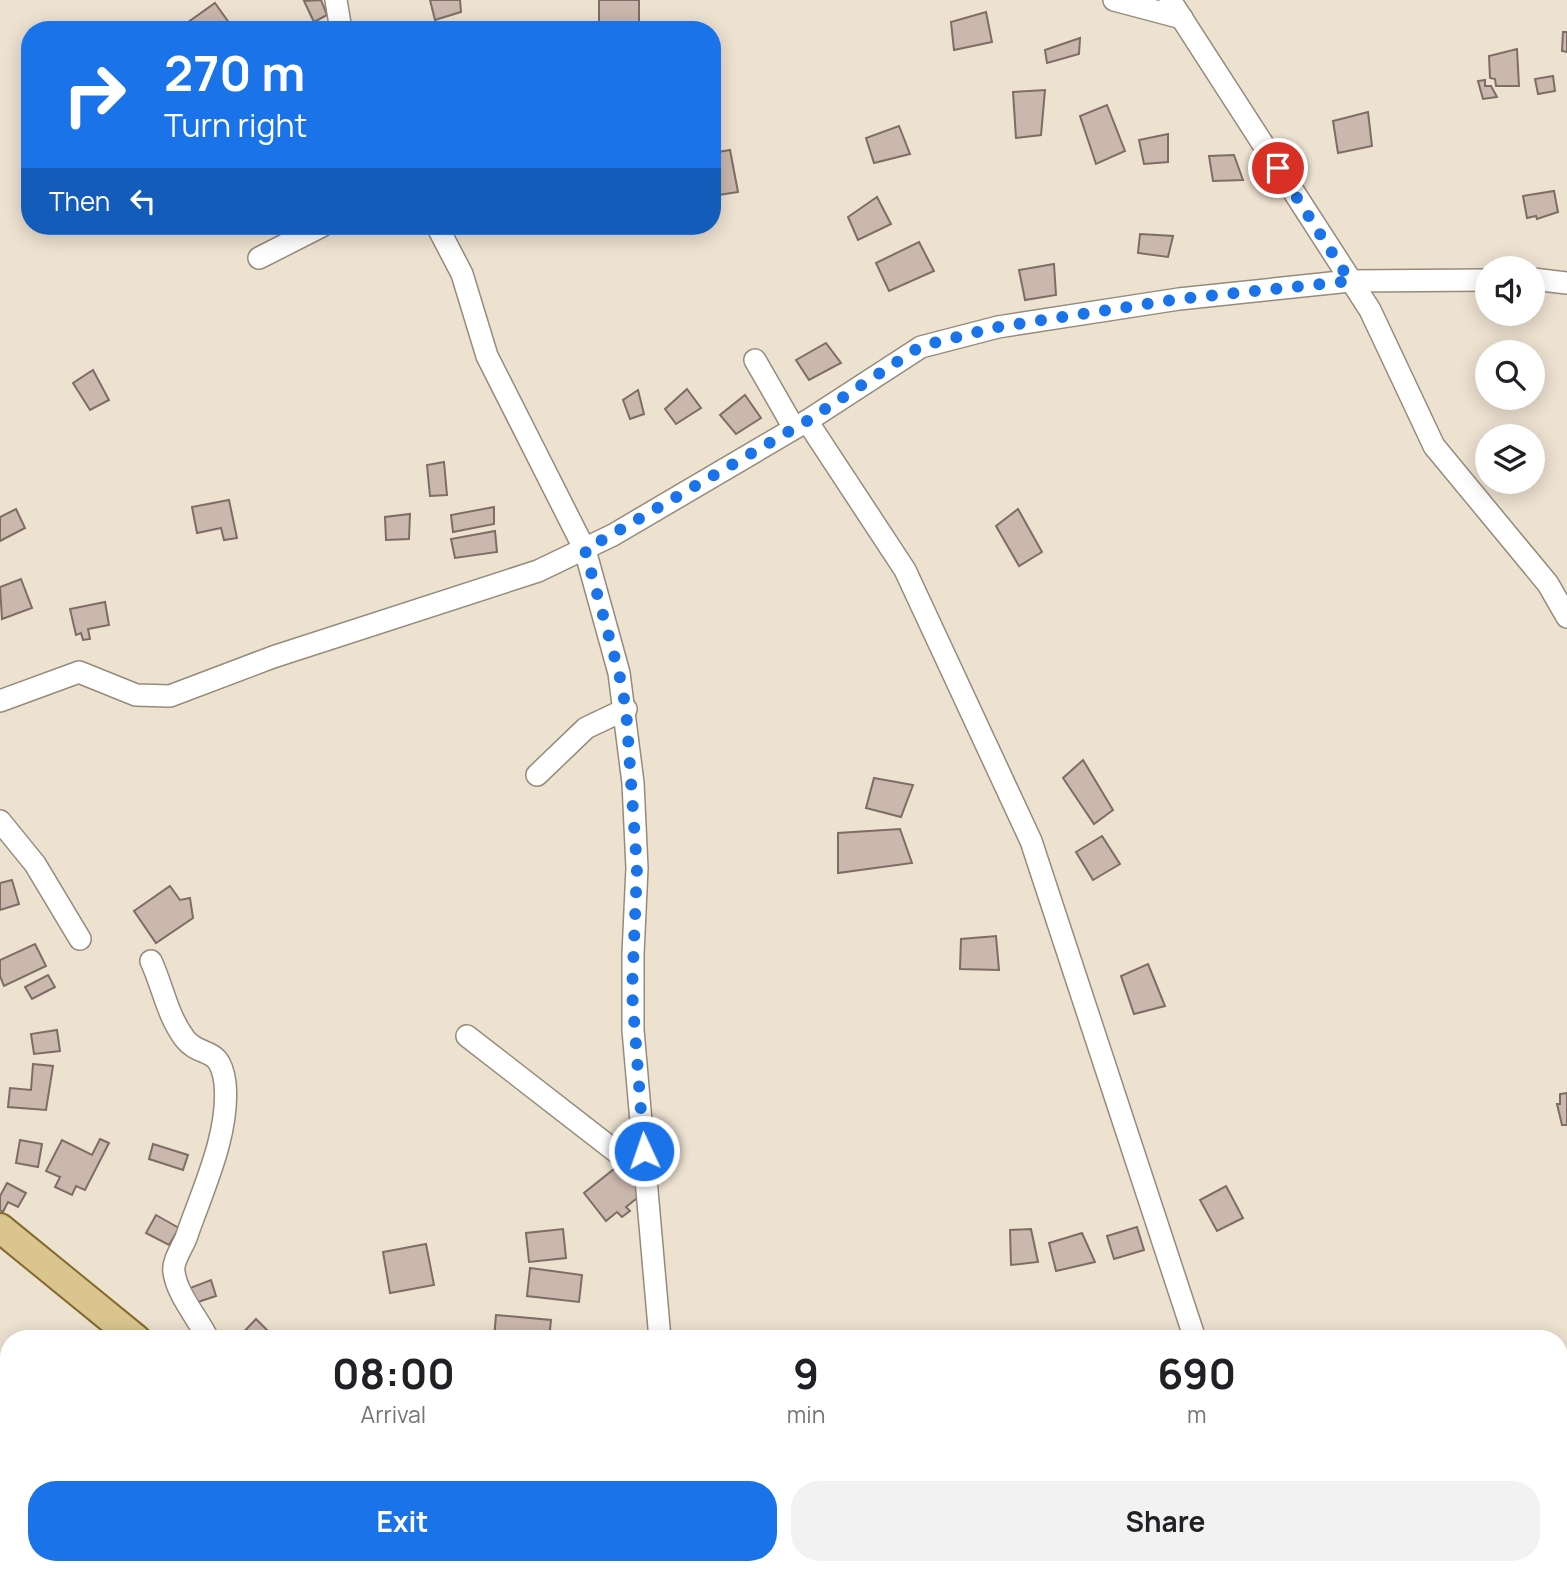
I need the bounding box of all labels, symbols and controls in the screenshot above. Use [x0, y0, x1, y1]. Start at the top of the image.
text: 270 m [164, 39, 305, 106]
icon: right [49, 49, 140, 140]
text: Turn right [164, 103, 307, 147]
pin [1248, 138, 1308, 198]
icon: arrive [1259, 149, 1297, 187]
icon: left [124, 182, 162, 220]
text: Then [49, 183, 110, 219]
map controls [1475, 256, 1545, 494]
button: sound [1475, 256, 1545, 326]
button: search [1475, 340, 1545, 410]
button: layers [1475, 424, 1545, 494]
position arrow [607, 1114, 681, 1188]
text: 08:00 [332, 1344, 455, 1402]
text: 9 [793, 1344, 819, 1402]
text: 690 [1157, 1344, 1236, 1402]
text: Arrival [361, 1398, 426, 1430]
text: min [787, 1398, 825, 1430]
text: m [1187, 1398, 1206, 1430]
button: Exit [28, 1481, 777, 1561]
button: Share [791, 1481, 1540, 1561]

